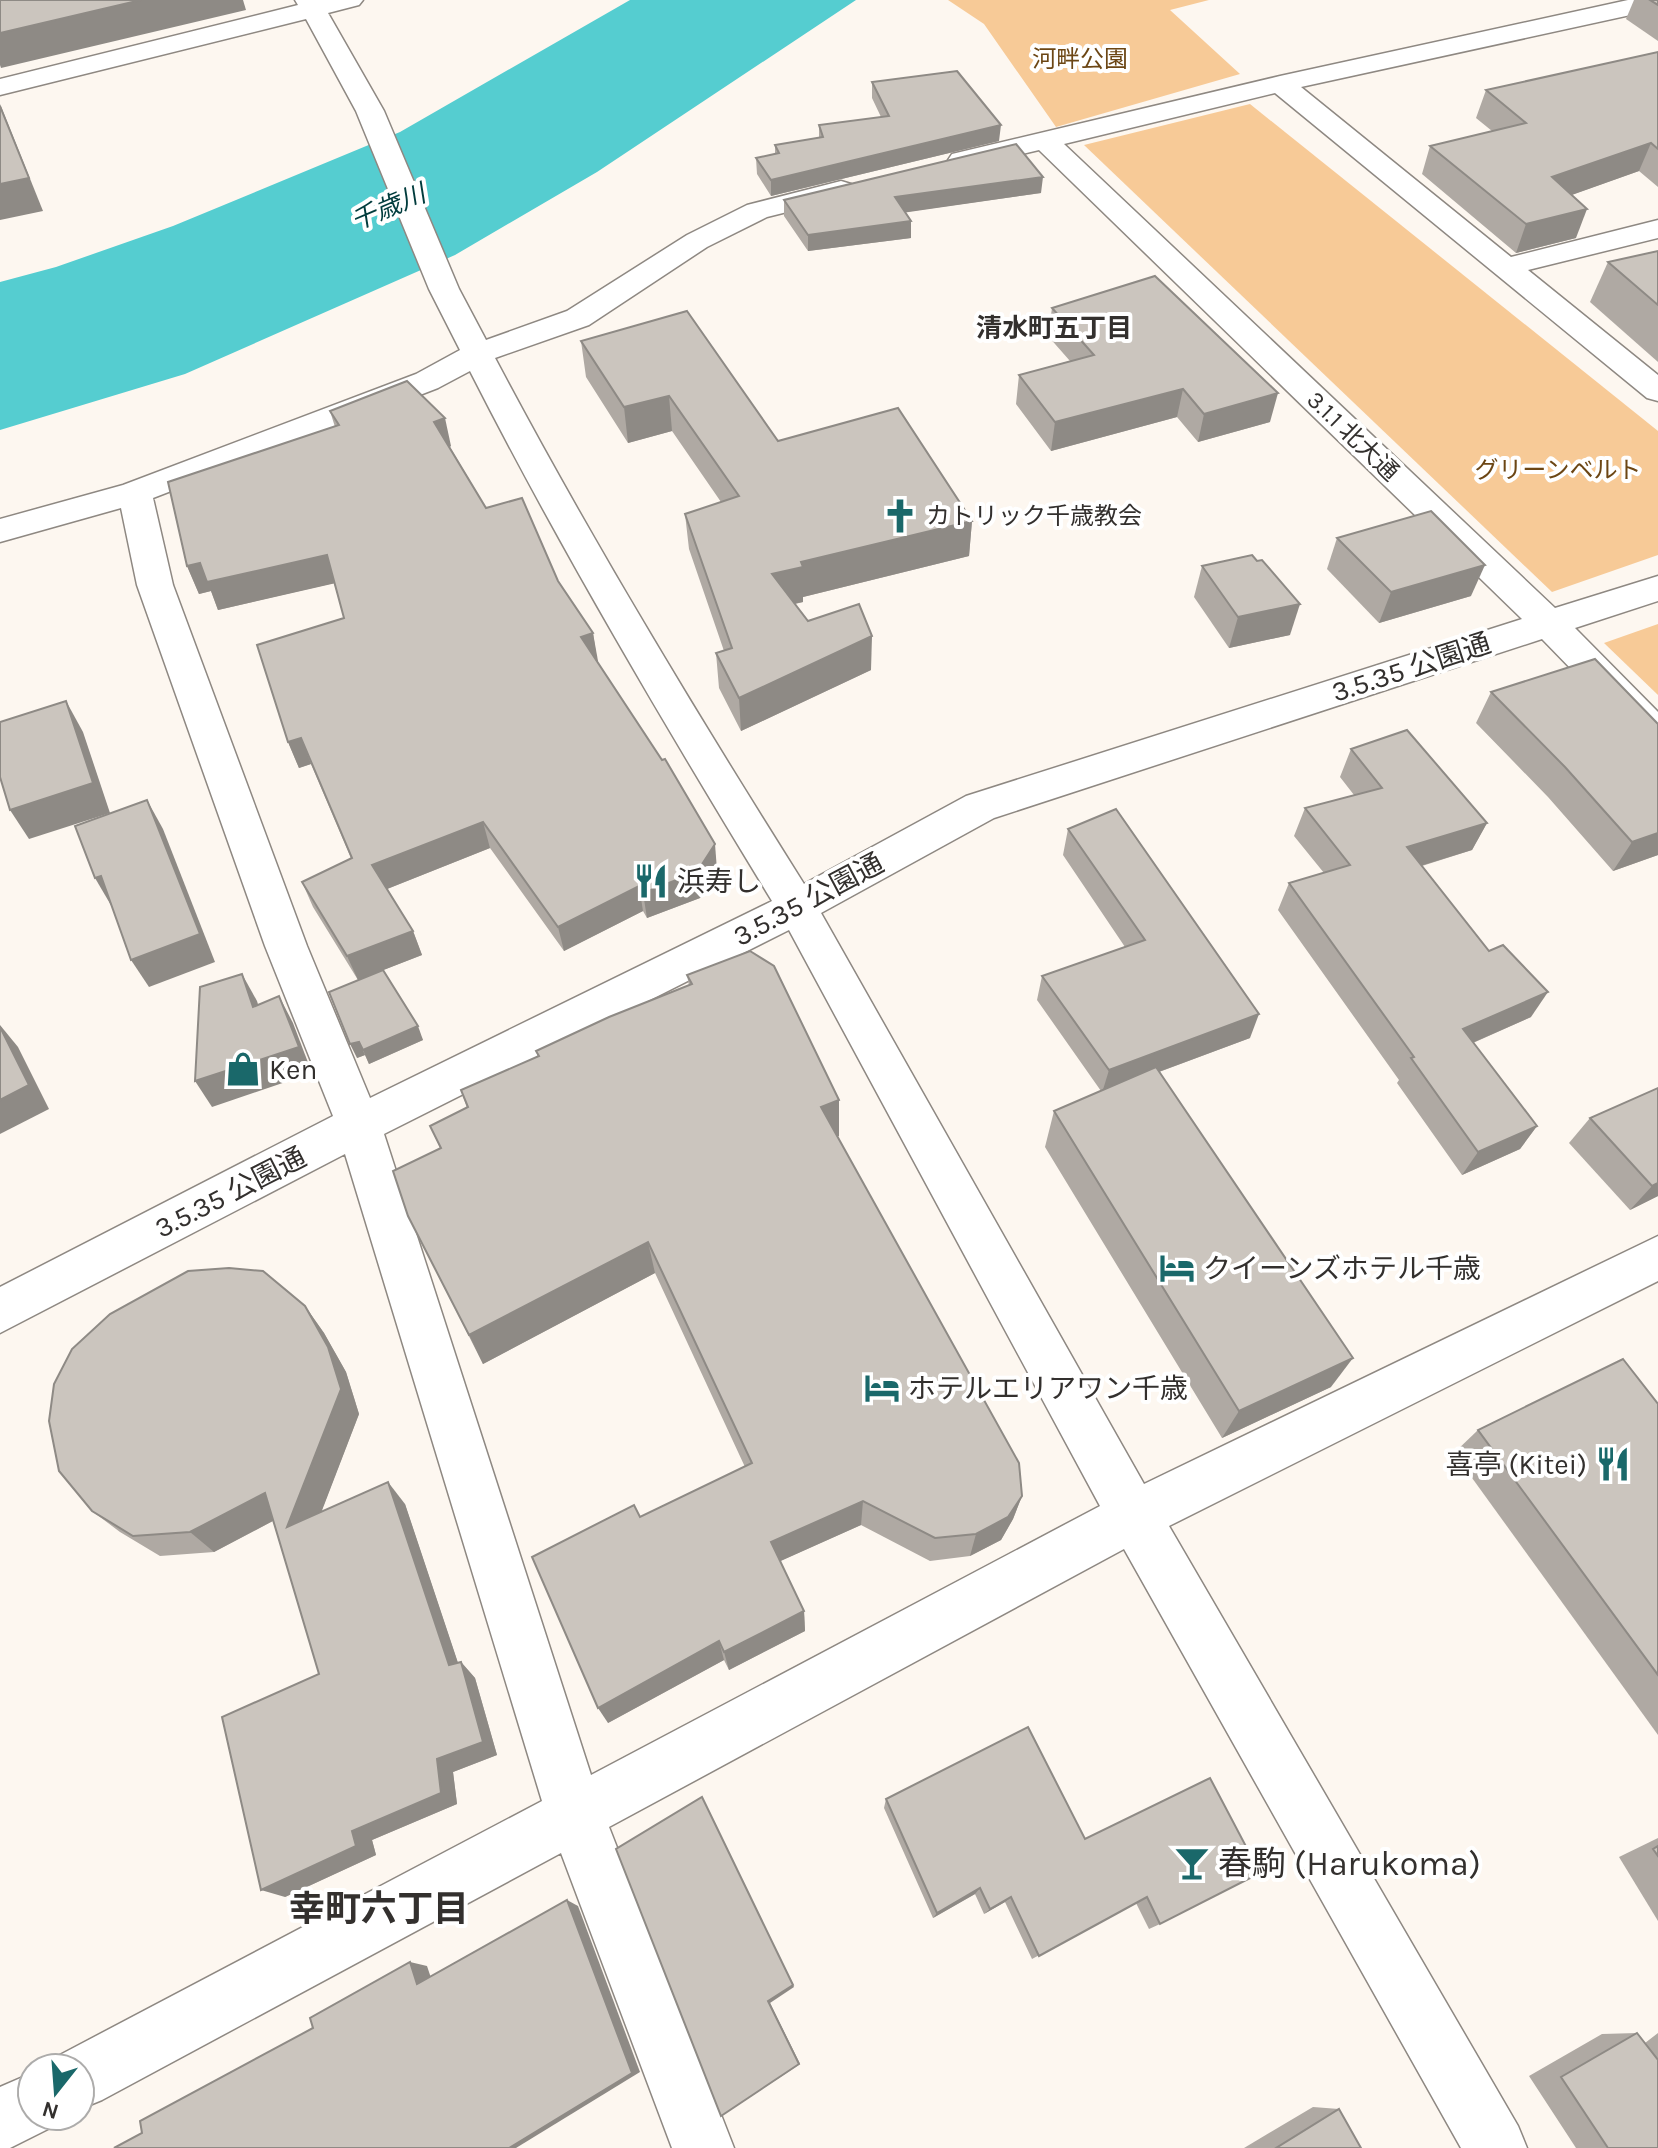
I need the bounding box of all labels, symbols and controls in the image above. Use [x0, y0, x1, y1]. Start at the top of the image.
park label: 河畔公園 [1032, 45, 1128, 73]
water label: 千歳川 [346, 177, 433, 237]
district label: 清水町五丁目 [976, 313, 1132, 344]
street label: 3.1.1 北大通 [1301, 386, 1405, 486]
park label: グリーンベルト [1475, 456, 1641, 484]
church icon: カトリック千歳教会 [881, 497, 919, 535]
place label: カトリック千歳教会 [926, 502, 1142, 530]
street label: 3.5.35 公園通 [1327, 626, 1495, 709]
street label: 3.5.35 公園通 [728, 846, 889, 953]
restaurant icon: 浜寿し [632, 862, 670, 900]
place label: 浜寿し [677, 865, 761, 898]
shop icon: Ken [224, 1050, 262, 1088]
place label: Ken [269, 1053, 317, 1086]
street label: 3.5.35 公園通 [149, 1140, 311, 1245]
hotel icon: クイーンズホテル千歳 [1158, 1249, 1196, 1287]
place label: クイーンズホテル千歳 [1203, 1252, 1481, 1285]
hotel icon: ホテルエリアワン千歳 [863, 1369, 901, 1407]
place label: ホテルエリアワン千歳 [908, 1372, 1188, 1405]
restaurant icon: 喜亭 (Kitei) [1594, 1445, 1632, 1483]
place label: 喜亭 (Kitei) [1446, 1448, 1587, 1481]
bar icon: 春駒 (Harukoma) [1173, 1844, 1211, 1882]
place label: 春駒 (Harukoma) [1218, 1844, 1481, 1884]
district label: 幸町六丁目 [289, 1888, 469, 1930]
north arrow [16, 2052, 96, 2132]
text: N [39, 2095, 62, 2125]

